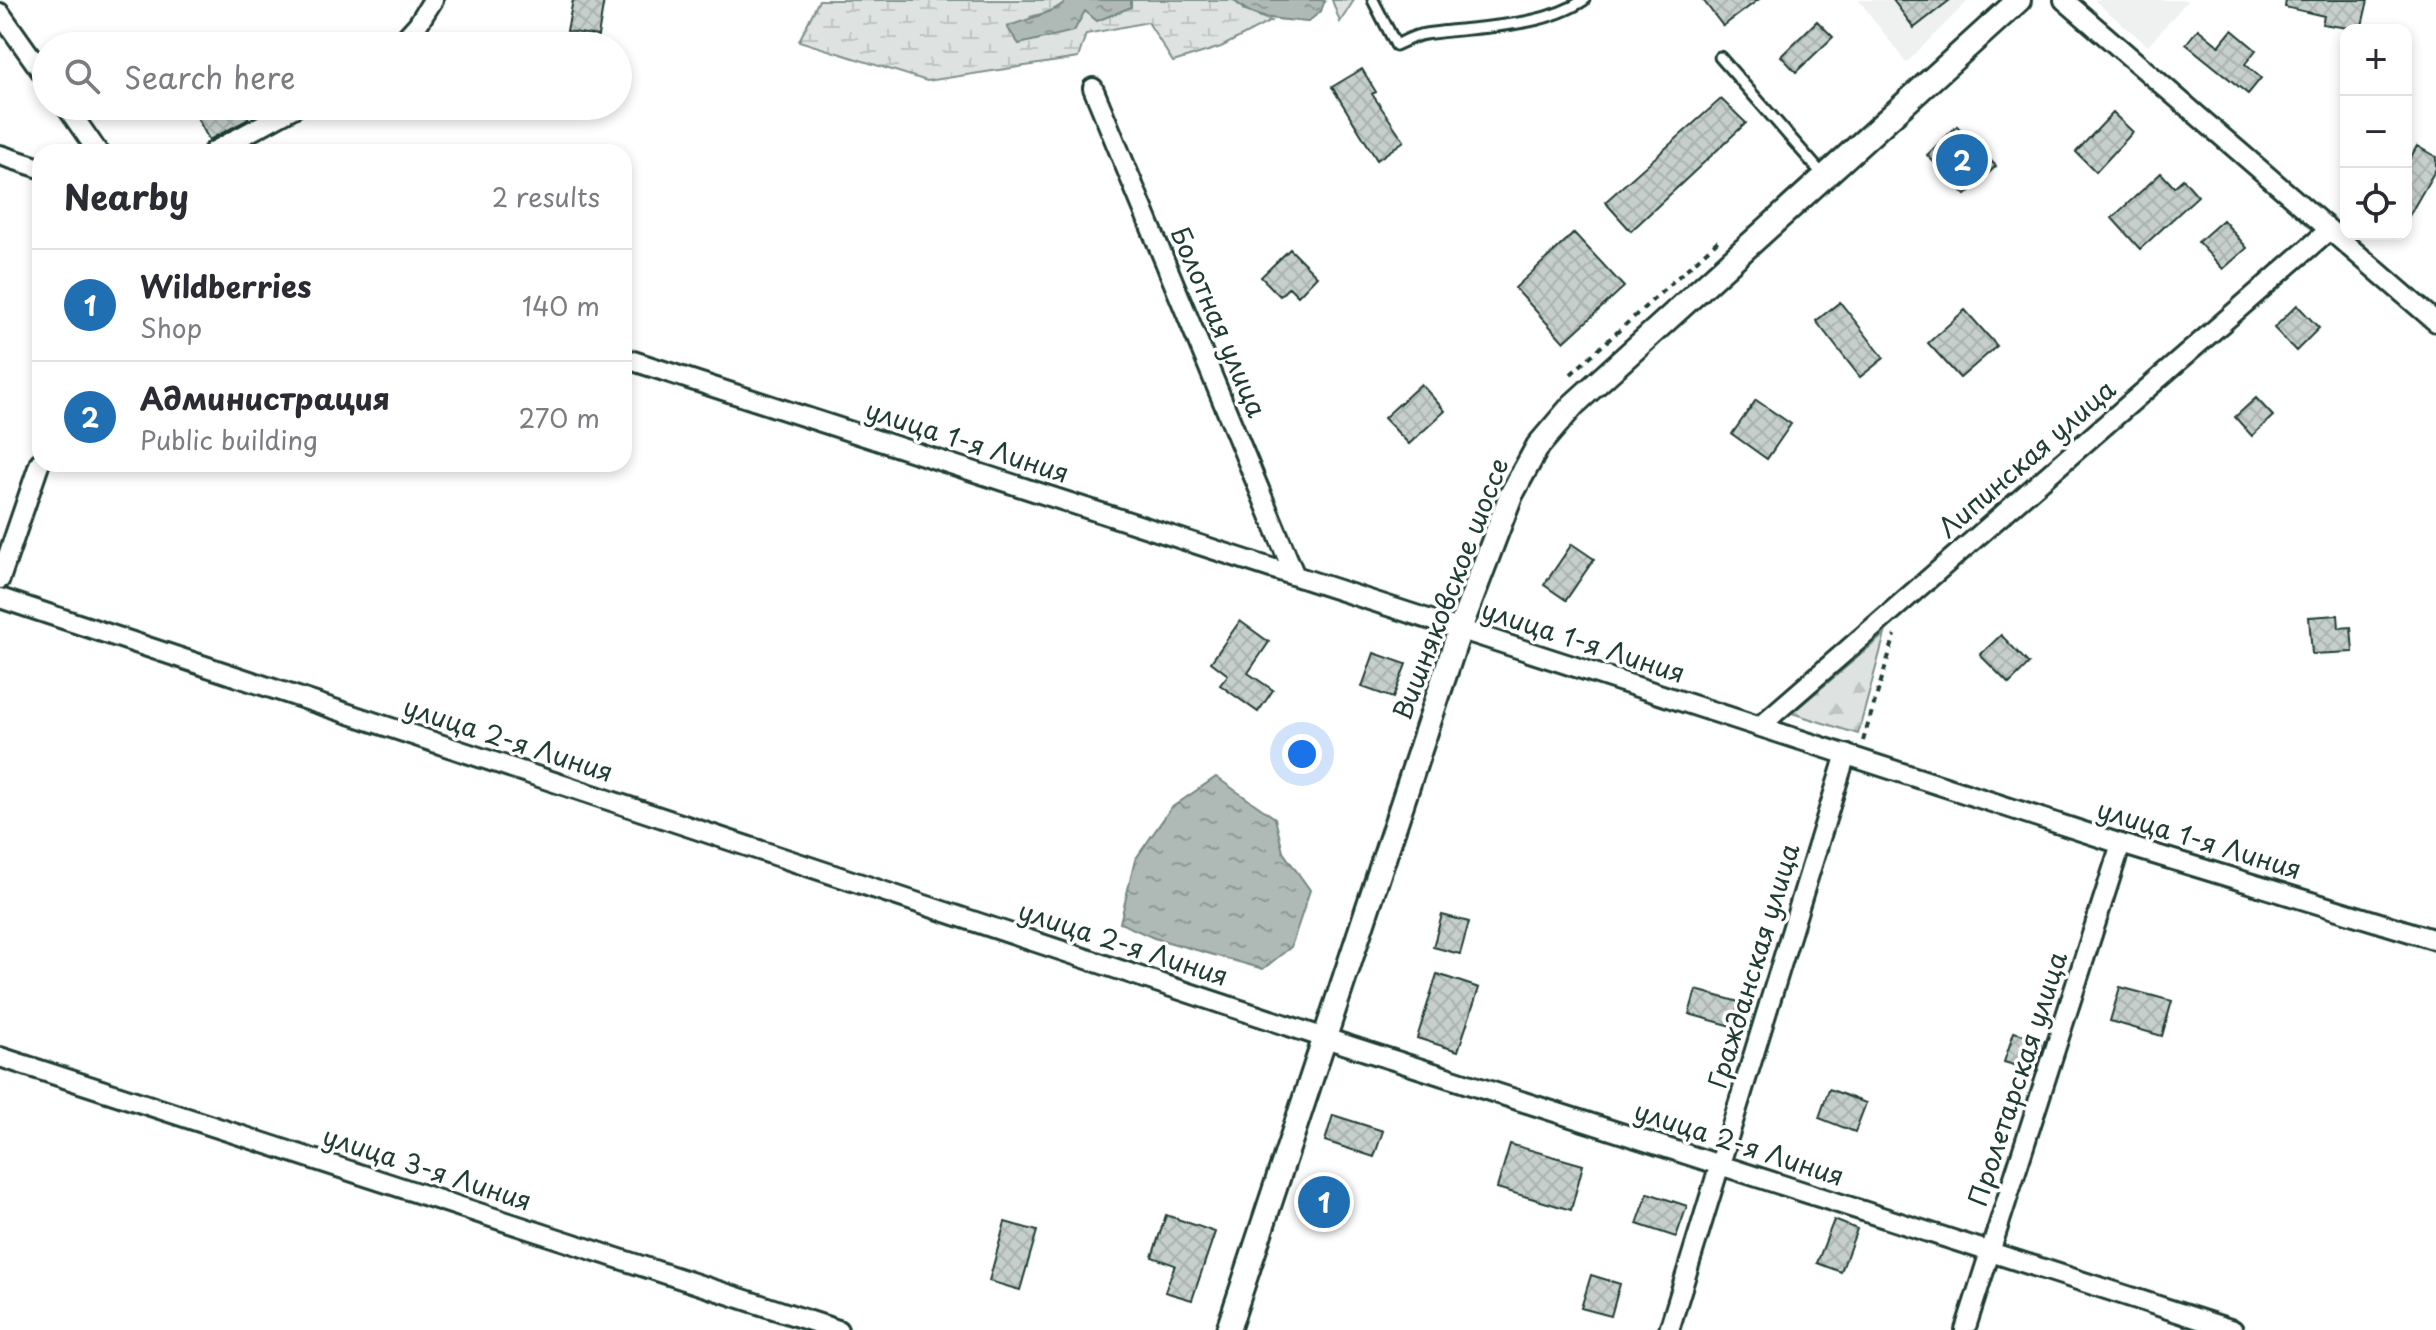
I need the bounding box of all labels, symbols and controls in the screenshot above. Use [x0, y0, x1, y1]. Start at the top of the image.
map controls [2340, 24, 2412, 240]
button: + [2340, 24, 2412, 96]
search box [32, 32, 632, 120]
icon: search [60, 54, 104, 98]
text: Search here [124, 54, 296, 99]
button: − [2340, 96, 2412, 168]
pin: 2 [1936, 130, 1988, 190]
button: locate [2340, 168, 2412, 240]
text: Nearby [64, 170, 189, 222]
text: 2 results [492, 177, 600, 216]
street label: Болотная улица [1162, 220, 1277, 424]
text: Wildberries [140, 263, 312, 308]
text: 1 [84, 286, 96, 325]
text: 140 m [522, 286, 600, 325]
text: Shop [140, 308, 202, 347]
street label: Липинская улица [1929, 369, 2124, 546]
text: Администрация [140, 375, 390, 420]
street label: улица 1-я Линия [861, 389, 1074, 492]
text: 2 [81, 398, 99, 437]
text: 270 m [519, 398, 600, 437]
text: Public building [140, 420, 318, 459]
street label: Вишняковское шоссе [1382, 452, 1518, 725]
street label: улица 1-я Линия [1477, 589, 1690, 692]
street label: улица 2-я Линия [399, 686, 618, 791]
your location [1282, 734, 1322, 774]
street label: улица 1-я Линия [2092, 789, 2307, 888]
street label: Гражданская улица [1697, 838, 1809, 1093]
street label: улица 2-я Линия [1014, 890, 1233, 995]
street label: Пролетарская улица [1957, 946, 2076, 1211]
street label: улица 2-я Линия [1630, 1090, 1849, 1195]
street label: улица 3-я Линия [318, 1115, 537, 1220]
pin: 1 [1298, 1172, 1350, 1232]

